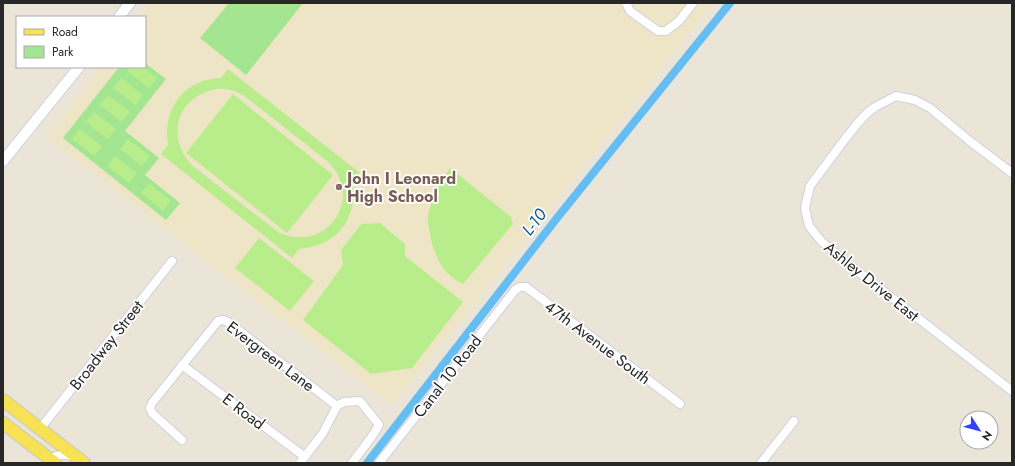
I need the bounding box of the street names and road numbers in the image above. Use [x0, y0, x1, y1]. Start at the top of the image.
street label: Ashley Drive East [819, 236, 924, 327]
street label: Broadway Street [64, 295, 149, 395]
street label: 47th Avenue South [540, 295, 656, 390]
street label: Evergreen Lane [222, 316, 319, 397]
street label: Canal 10 Road [408, 330, 487, 423]
street label: E Road [218, 388, 270, 435]

